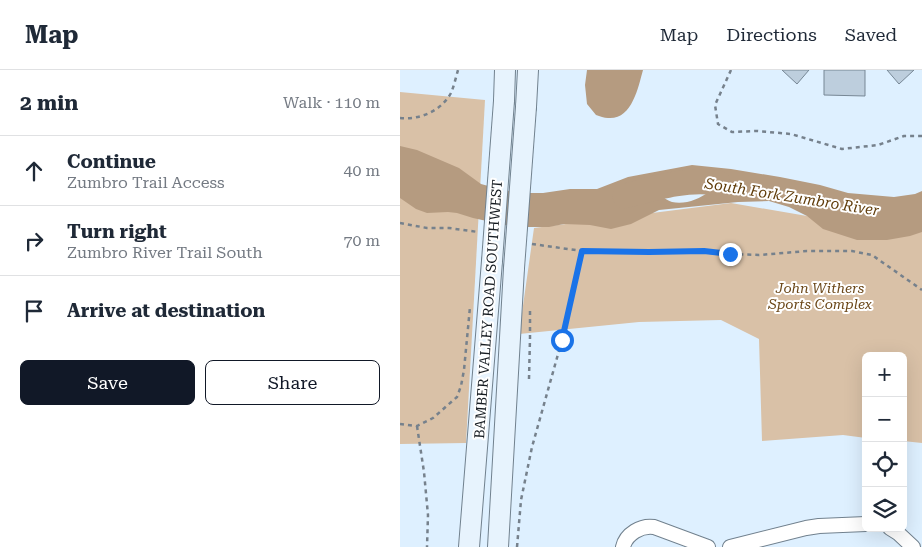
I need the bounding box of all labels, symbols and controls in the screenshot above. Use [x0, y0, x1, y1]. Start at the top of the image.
text: Map [25, 21, 79, 49]
text: Map [660, 24, 698, 45]
text: Directions [726, 24, 817, 45]
text: Saved [845, 24, 897, 45]
text: 2 min [20, 91, 78, 115]
text: Walk · 110 m [283, 93, 380, 112]
text: Continue [67, 150, 156, 173]
icon: ahead [20, 157, 48, 185]
text: 40 m [343, 161, 380, 180]
text: Zumbro Trail Access [67, 173, 225, 192]
water label: South Fork Zumbro River [703, 174, 881, 220]
street label: BAMBER VALLEY ROAD SOUTHWEST [471, 179, 505, 439]
text: Turn right [67, 220, 167, 243]
icon: right [20, 227, 48, 255]
text: 70 m [343, 231, 380, 250]
text: Zumbro River Trail South [67, 243, 263, 262]
route end [719, 243, 742, 266]
park label: John Withers Sports Complex [767, 280, 872, 312]
icon: arrive [20, 297, 48, 325]
text: Arrive at destination [67, 299, 265, 322]
route start [551, 329, 574, 352]
map controls [862, 352, 907, 532]
button: + [862, 352, 907, 397]
button: Save [20, 360, 195, 405]
button: Share [205, 360, 380, 405]
button: − [862, 397, 907, 442]
button: locate [862, 442, 907, 487]
button: layers [862, 487, 907, 532]

